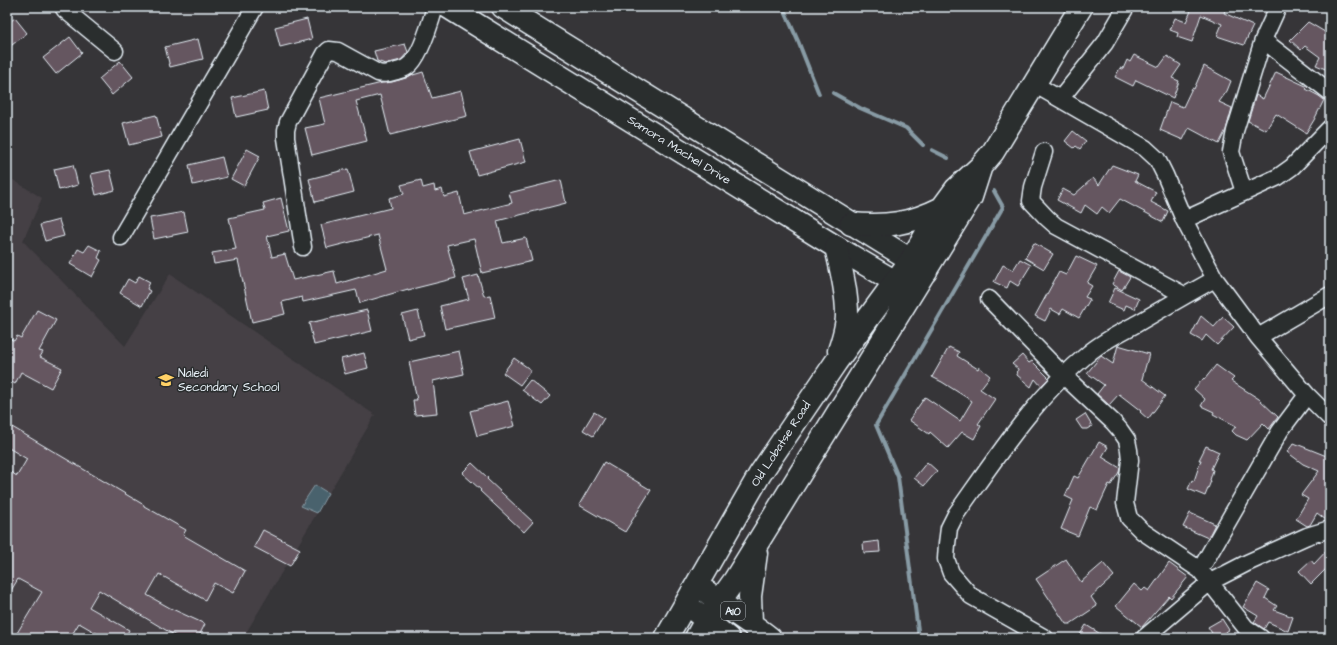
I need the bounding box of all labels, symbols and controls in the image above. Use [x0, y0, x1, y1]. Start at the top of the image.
street label: Samora Machel Drive [624, 111, 734, 189]
place label: Naledi Secondary School [178, 365, 280, 397]
school or university icon: Naledi Secondary School [157, 371, 175, 389]
street label: Old Lobatse Road [747, 398, 815, 490]
road number: A10 [721, 602, 745, 620]

